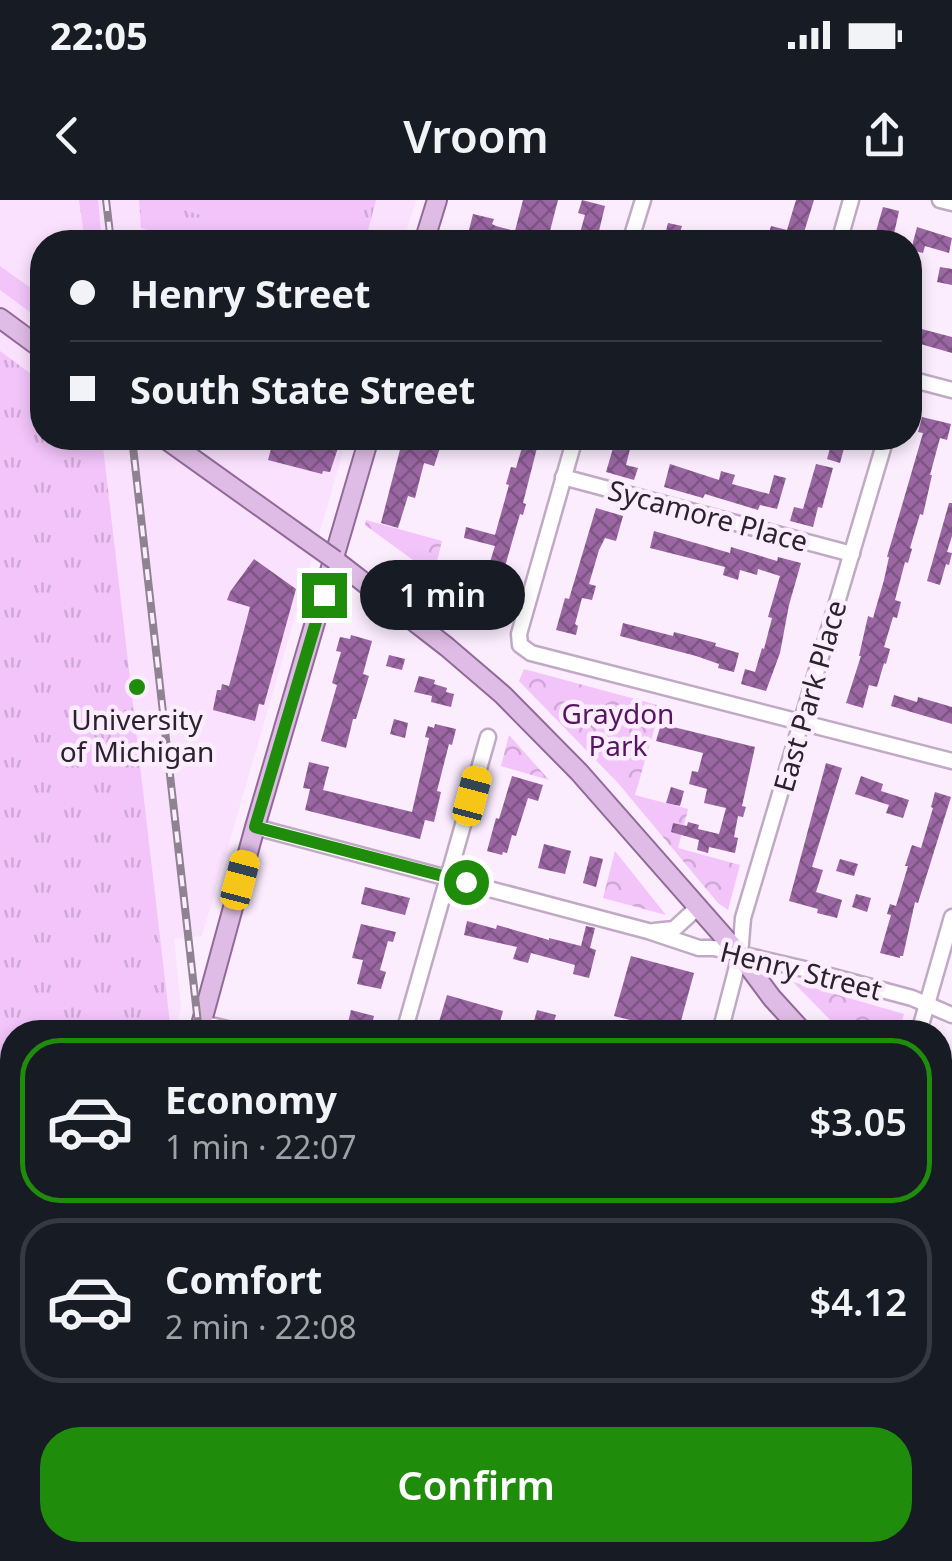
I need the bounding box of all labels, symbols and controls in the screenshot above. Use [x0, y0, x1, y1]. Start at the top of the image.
text: 22:05 [50, 9, 148, 61]
text: Vroom [403, 105, 549, 166]
icon: back [40, 108, 95, 163]
icon: share [857, 108, 912, 163]
text: Henry Street [130, 267, 371, 319]
text: South State Street [130, 363, 475, 415]
street label: Sycamore Place [604, 470, 812, 560]
callout: 1 min [359, 560, 524, 630]
route end [302, 573, 347, 618]
text: 1 min [399, 573, 486, 616]
street label: East Park Place [764, 596, 855, 796]
marker: University of Michigan [126, 676, 148, 698]
park label: Graydon Park [562, 694, 674, 764]
place label: University of Michigan [60, 700, 214, 770]
car [450, 763, 494, 829]
car [218, 847, 262, 913]
route start [444, 860, 489, 905]
street label: Henry Street [717, 932, 886, 1008]
text: Economy [165, 1073, 337, 1125]
icon: car [45, 1076, 135, 1166]
text: $3.05 [810, 1095, 907, 1147]
text: 1 min · 22:07 [165, 1125, 357, 1168]
text: Comfort [165, 1253, 322, 1305]
icon: car [45, 1256, 135, 1346]
text: $4.12 [810, 1275, 907, 1327]
text: 2 min · 22:08 [165, 1305, 357, 1348]
button: Confirm [40, 1427, 912, 1542]

